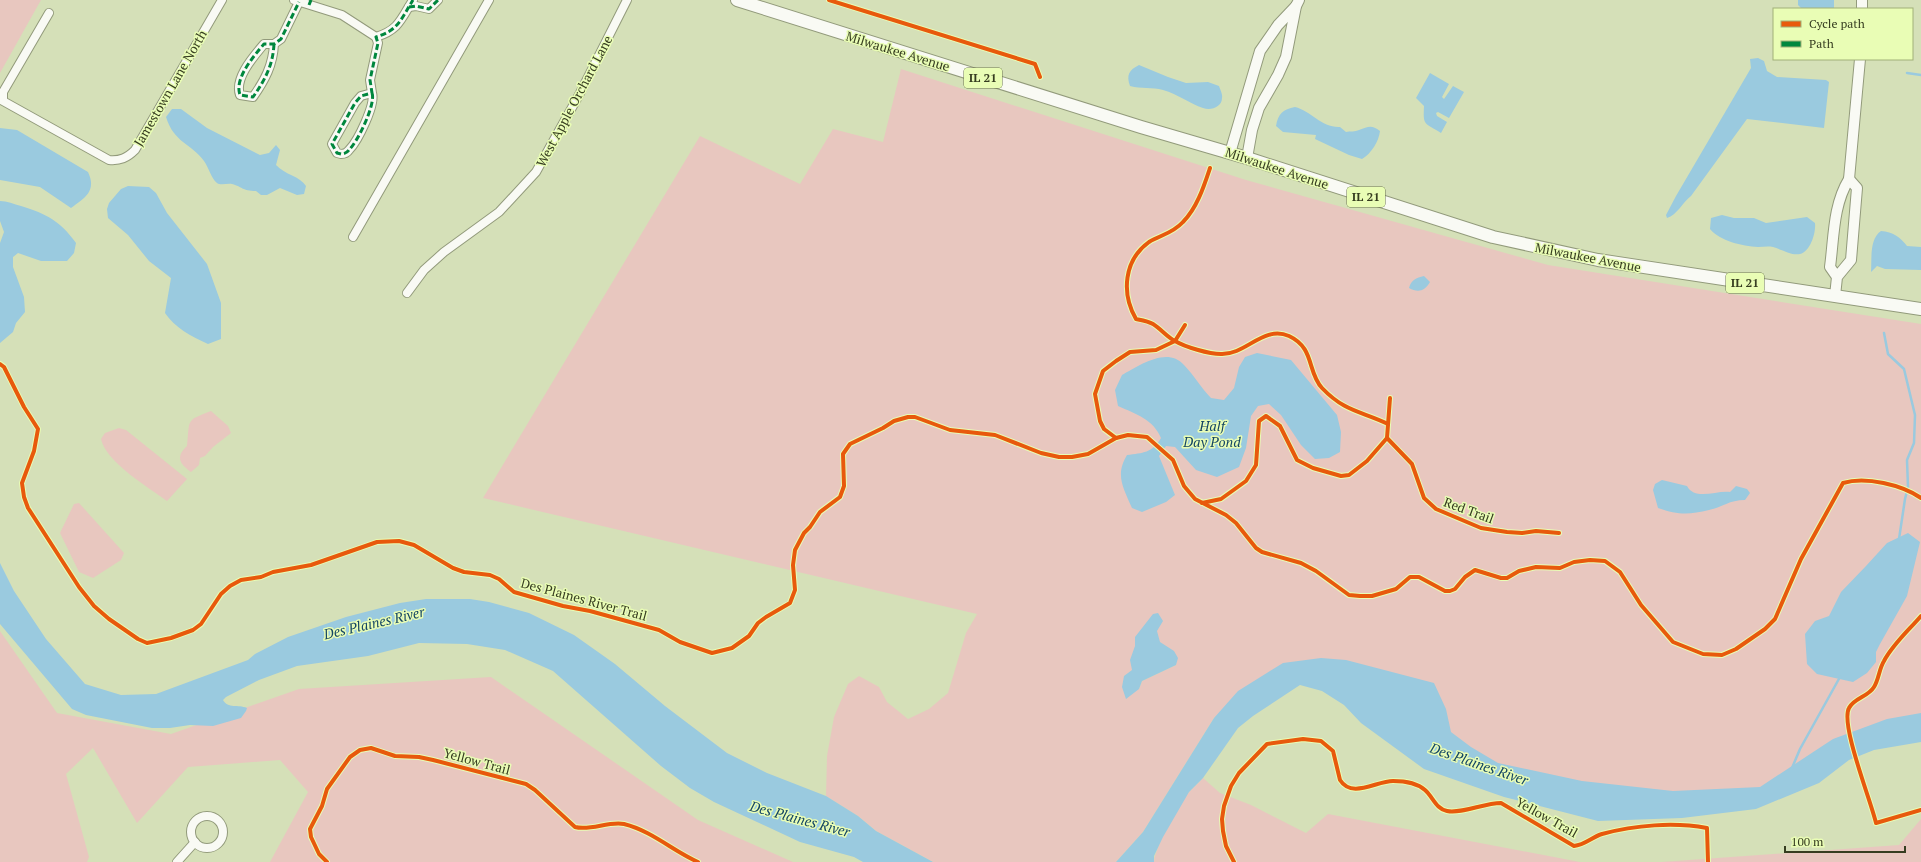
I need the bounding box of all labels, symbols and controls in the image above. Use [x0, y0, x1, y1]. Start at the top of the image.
legend [1773, 8, 1913, 60]
text: Cycle path [1809, 16, 1865, 31]
street label: Jamestown Lane North [129, 26, 211, 150]
street label: Milwaukee Avenue [844, 27, 952, 75]
street label: West Apple Orchard Lane [532, 32, 616, 170]
text: Path [1809, 36, 1834, 51]
road number: IL 21 [964, 68, 1002, 88]
street label: Milwaukee Avenue [1223, 143, 1331, 193]
road number: IL 21 [1347, 187, 1385, 207]
street label: Milwaukee Avenue [1533, 238, 1643, 276]
road number: IL 21 [1726, 273, 1764, 293]
water label: Half Day Pond [1182, 416, 1241, 451]
street label: Red Trail [1441, 493, 1497, 527]
street label: Des Plaines River Trail [519, 573, 649, 625]
water label: Des Plaines River [321, 602, 427, 644]
water label: Des Plaines River [1427, 737, 1531, 789]
street label: Yellow Trail [442, 743, 512, 779]
street label: Yellow Trail [1513, 793, 1581, 841]
water label: Des Plaines River [747, 796, 853, 841]
scale bar [1785, 828, 1905, 854]
text: 100 m [1791, 834, 1824, 849]

